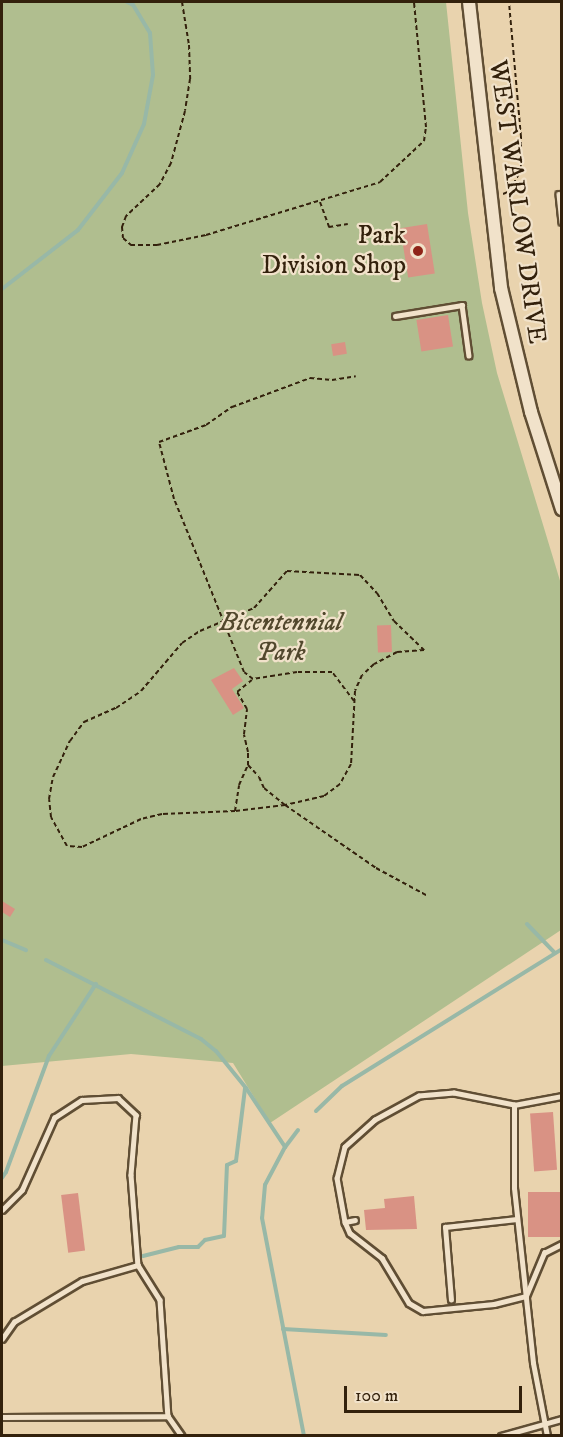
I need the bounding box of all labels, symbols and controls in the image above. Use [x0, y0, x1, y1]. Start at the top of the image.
street label: WEST WARLOW DRIVE [482, 58, 552, 346]
place label: Park Division Shop [262, 220, 406, 282]
marker: Park Division Shop [411, 244, 425, 258]
park label: Bicentennial Park [219, 607, 343, 668]
scale bar [347, 1374, 526, 1412]
text: 100 m [355, 1385, 398, 1407]

